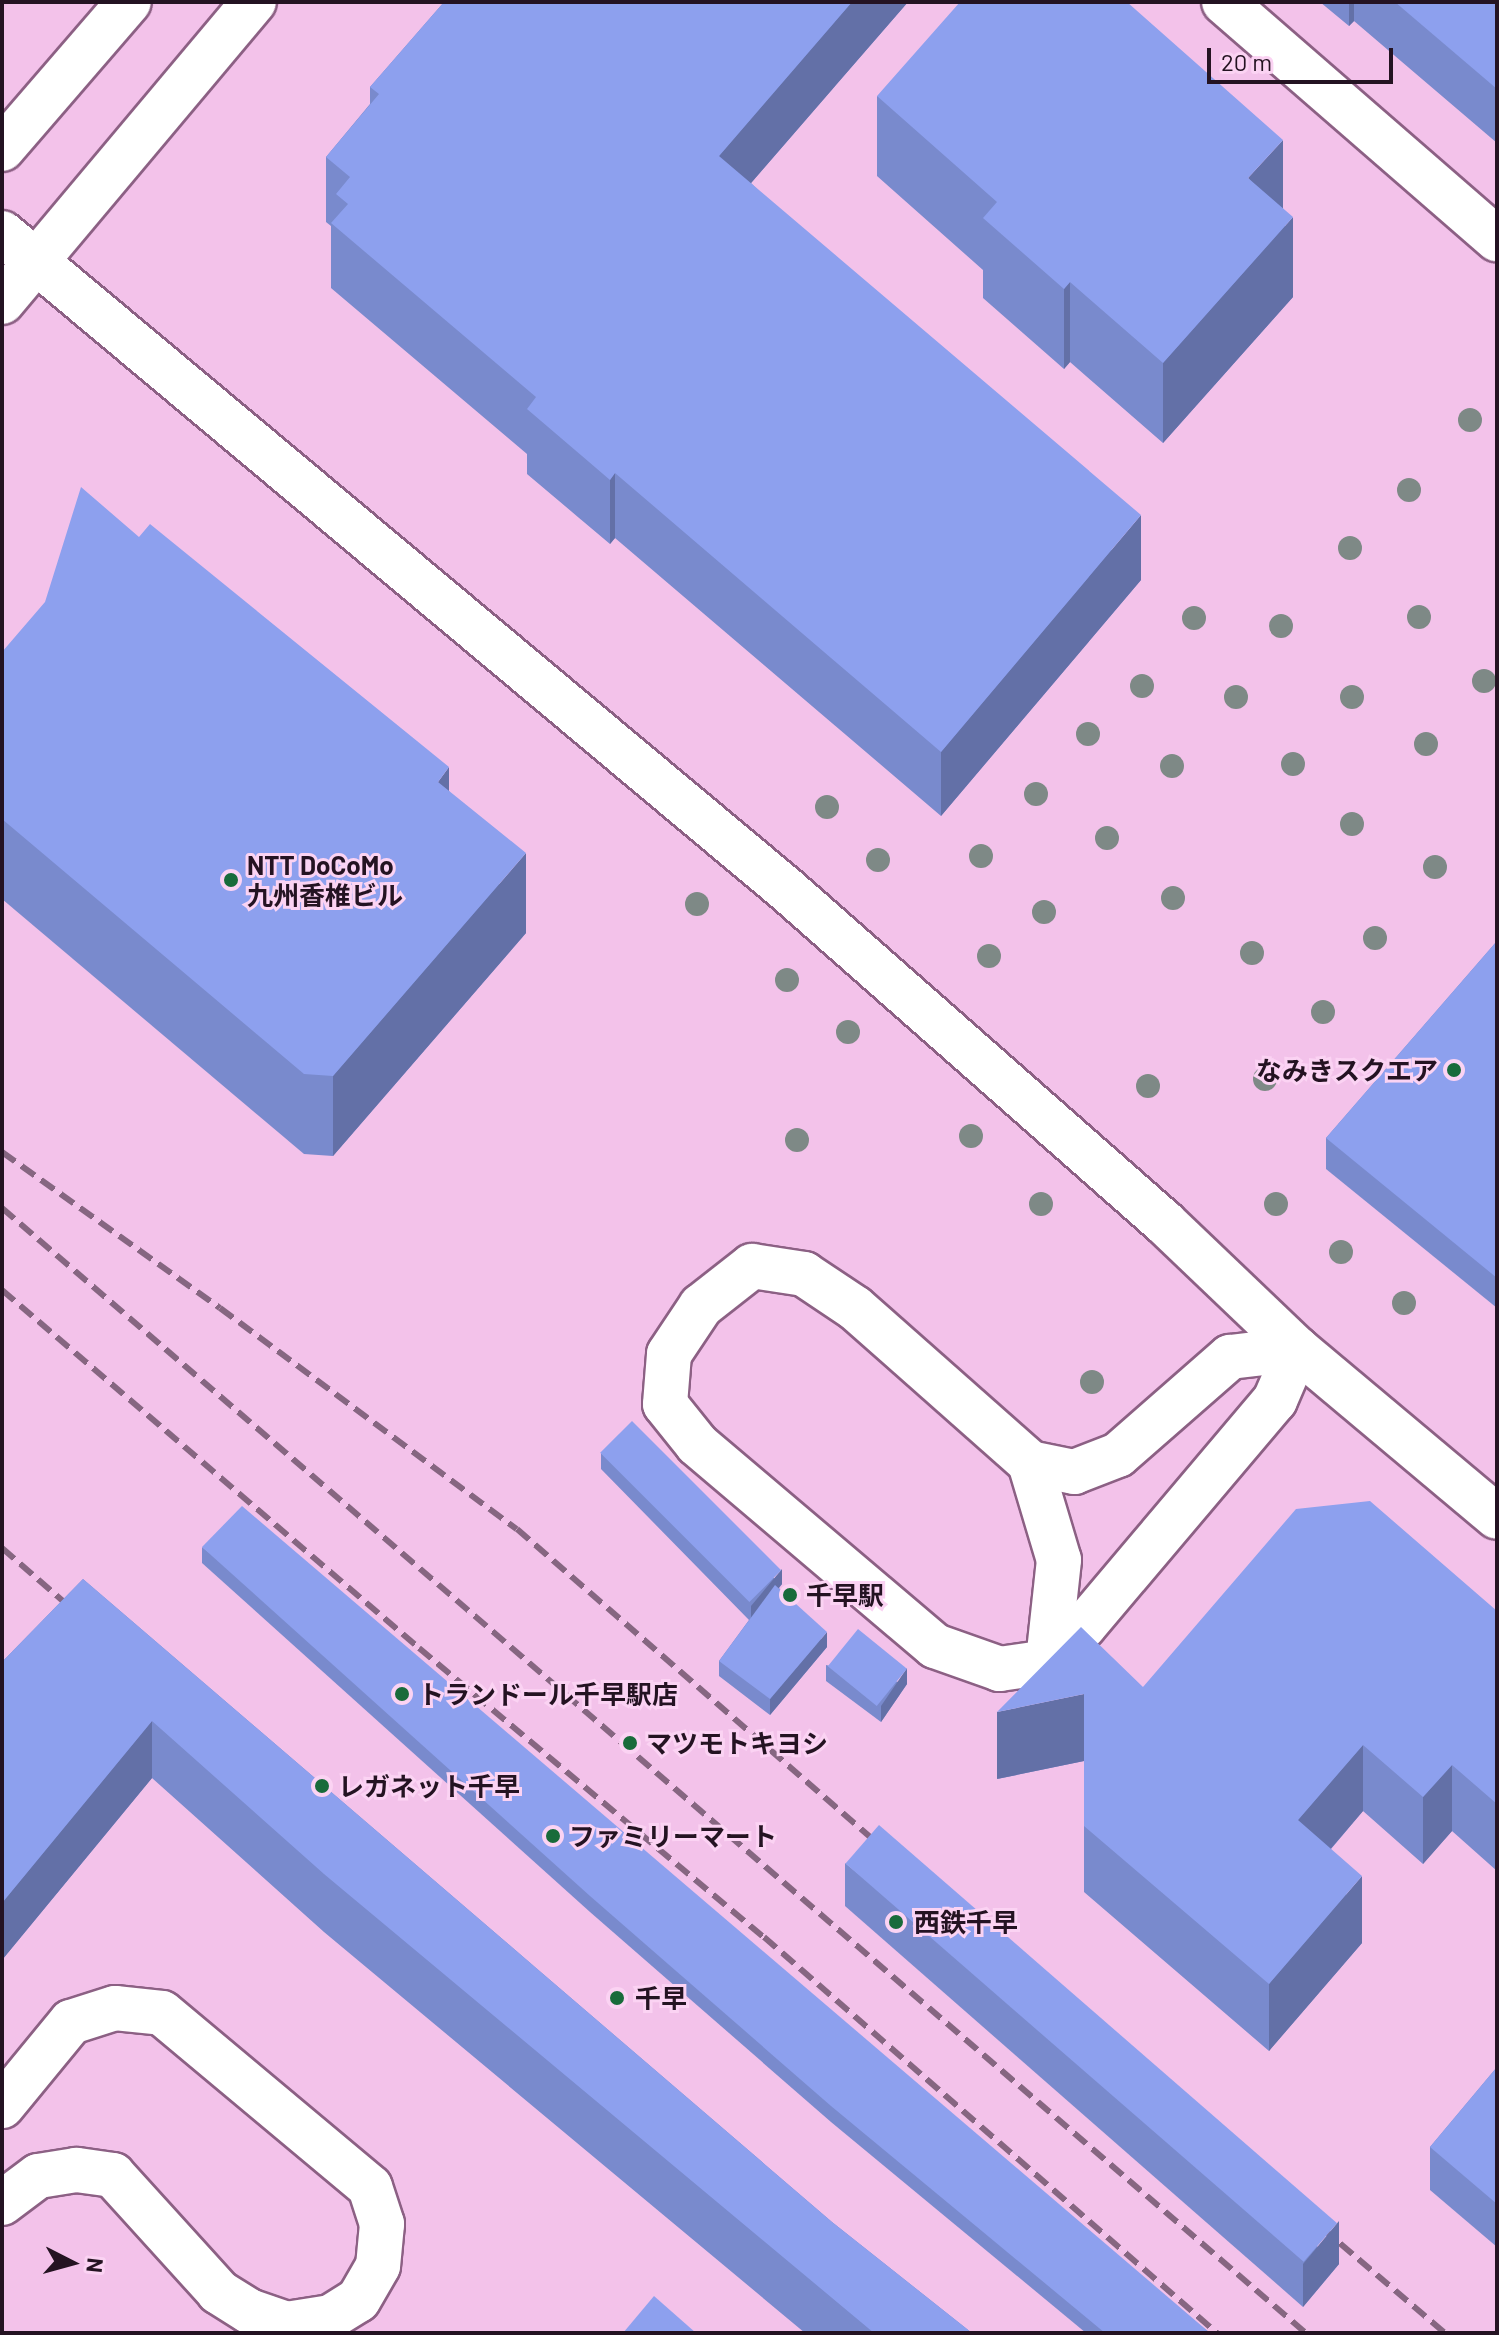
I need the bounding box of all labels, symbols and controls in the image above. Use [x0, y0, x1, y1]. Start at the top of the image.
scale bar [1211, 32, 1397, 82]
text: 20 m [1221, 47, 1272, 76]
place label: NTT DoCoMo 九州香椎ビル [247, 849, 403, 910]
marker: NTT DoCoMo 九州香椎ビル [222, 871, 240, 889]
place label: なみきスクエア [1256, 1054, 1438, 1086]
marker: なみきスクエア [1445, 1061, 1463, 1079]
place label: 千早駅 [806, 1579, 884, 1611]
marker: 千早駅 [781, 1586, 799, 1604]
place label: トランドール千早駅店 [418, 1678, 678, 1710]
marker: トランドール千早駅店 [393, 1685, 411, 1703]
place label: マツモトキヨシ [646, 1727, 828, 1759]
marker: マツモトキヨシ [621, 1734, 639, 1752]
place label: レガネット千早 [338, 1770, 520, 1802]
marker: レガネット千早 [313, 1777, 331, 1795]
place label: ファミリーマート [569, 1820, 777, 1852]
marker: ファミリーマート [544, 1827, 562, 1845]
place label: 西鉄千早 [914, 1906, 1018, 1938]
marker: 西鉄千早 [885, 1911, 907, 1933]
place label: 千早 [635, 1982, 687, 2014]
marker: 千早 [606, 1987, 628, 2009]
north arrow [32, 2223, 112, 2303]
text: N [82, 2257, 110, 2274]

